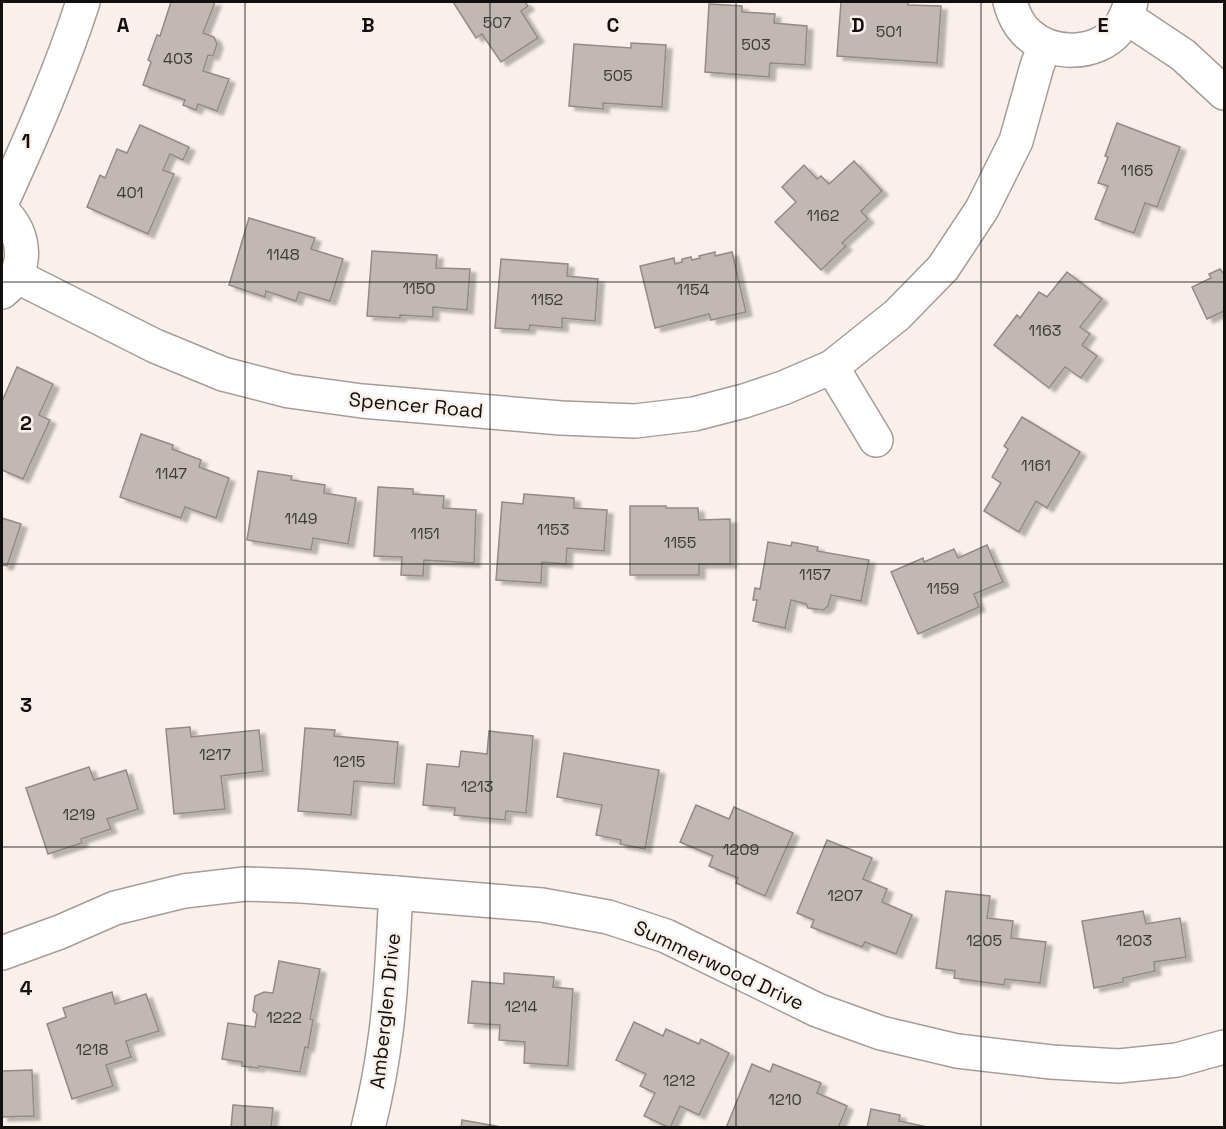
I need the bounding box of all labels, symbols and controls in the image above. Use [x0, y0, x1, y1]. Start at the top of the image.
text: A [117, 12, 130, 38]
text: B [361, 12, 375, 38]
house number: 507 [483, 12, 511, 33]
text: C [607, 12, 620, 38]
text: D [851, 12, 865, 38]
text: E [1097, 12, 1109, 38]
house number: 501 [876, 21, 902, 42]
house number: 503 [741, 34, 771, 55]
house number: 403 [163, 48, 193, 69]
house number: 505 [603, 65, 633, 86]
text: 1 [21, 128, 31, 154]
house number: 1165 [1121, 160, 1153, 181]
house number: 401 [117, 182, 143, 203]
house number: 1162 [807, 205, 839, 226]
house number: 1148 [266, 244, 300, 265]
house number: 1150 [402, 278, 436, 299]
house number: 1154 [677, 279, 709, 300]
house number: 1152 [531, 289, 563, 310]
house number: 1163 [1029, 320, 1061, 341]
street label: Spencer Road [348, 386, 484, 424]
text: 2 [20, 410, 32, 436]
house number: 1161 [1021, 455, 1051, 476]
house number: 1147 [155, 463, 187, 484]
house number: 1149 [284, 508, 318, 529]
house number: 1153 [537, 519, 569, 540]
house number: 1151 [410, 523, 440, 544]
house number: 1155 [664, 532, 696, 553]
house number: 1157 [799, 564, 831, 585]
house number: 1159 [927, 578, 959, 599]
text: 3 [20, 692, 32, 718]
house number: 1217 [199, 744, 231, 765]
house number: 1215 [333, 751, 365, 772]
house number: 1213 [461, 776, 493, 797]
house number: 1219 [63, 804, 95, 825]
house number: 1209 [723, 839, 759, 860]
house number: 1207 [827, 885, 863, 906]
street label: Summerwood Drive [630, 914, 808, 1016]
house number: 1205 [966, 930, 1002, 951]
house number: 1203 [1116, 930, 1152, 951]
street label: Amberglen Drive [364, 932, 406, 1090]
text: 4 [20, 975, 33, 1001]
house number: 1214 [504, 996, 538, 1017]
house number: 1222 [266, 1007, 302, 1028]
house number: 1218 [76, 1039, 109, 1060]
house number: 1212 [663, 1070, 695, 1091]
house number: 1210 [768, 1089, 802, 1110]

